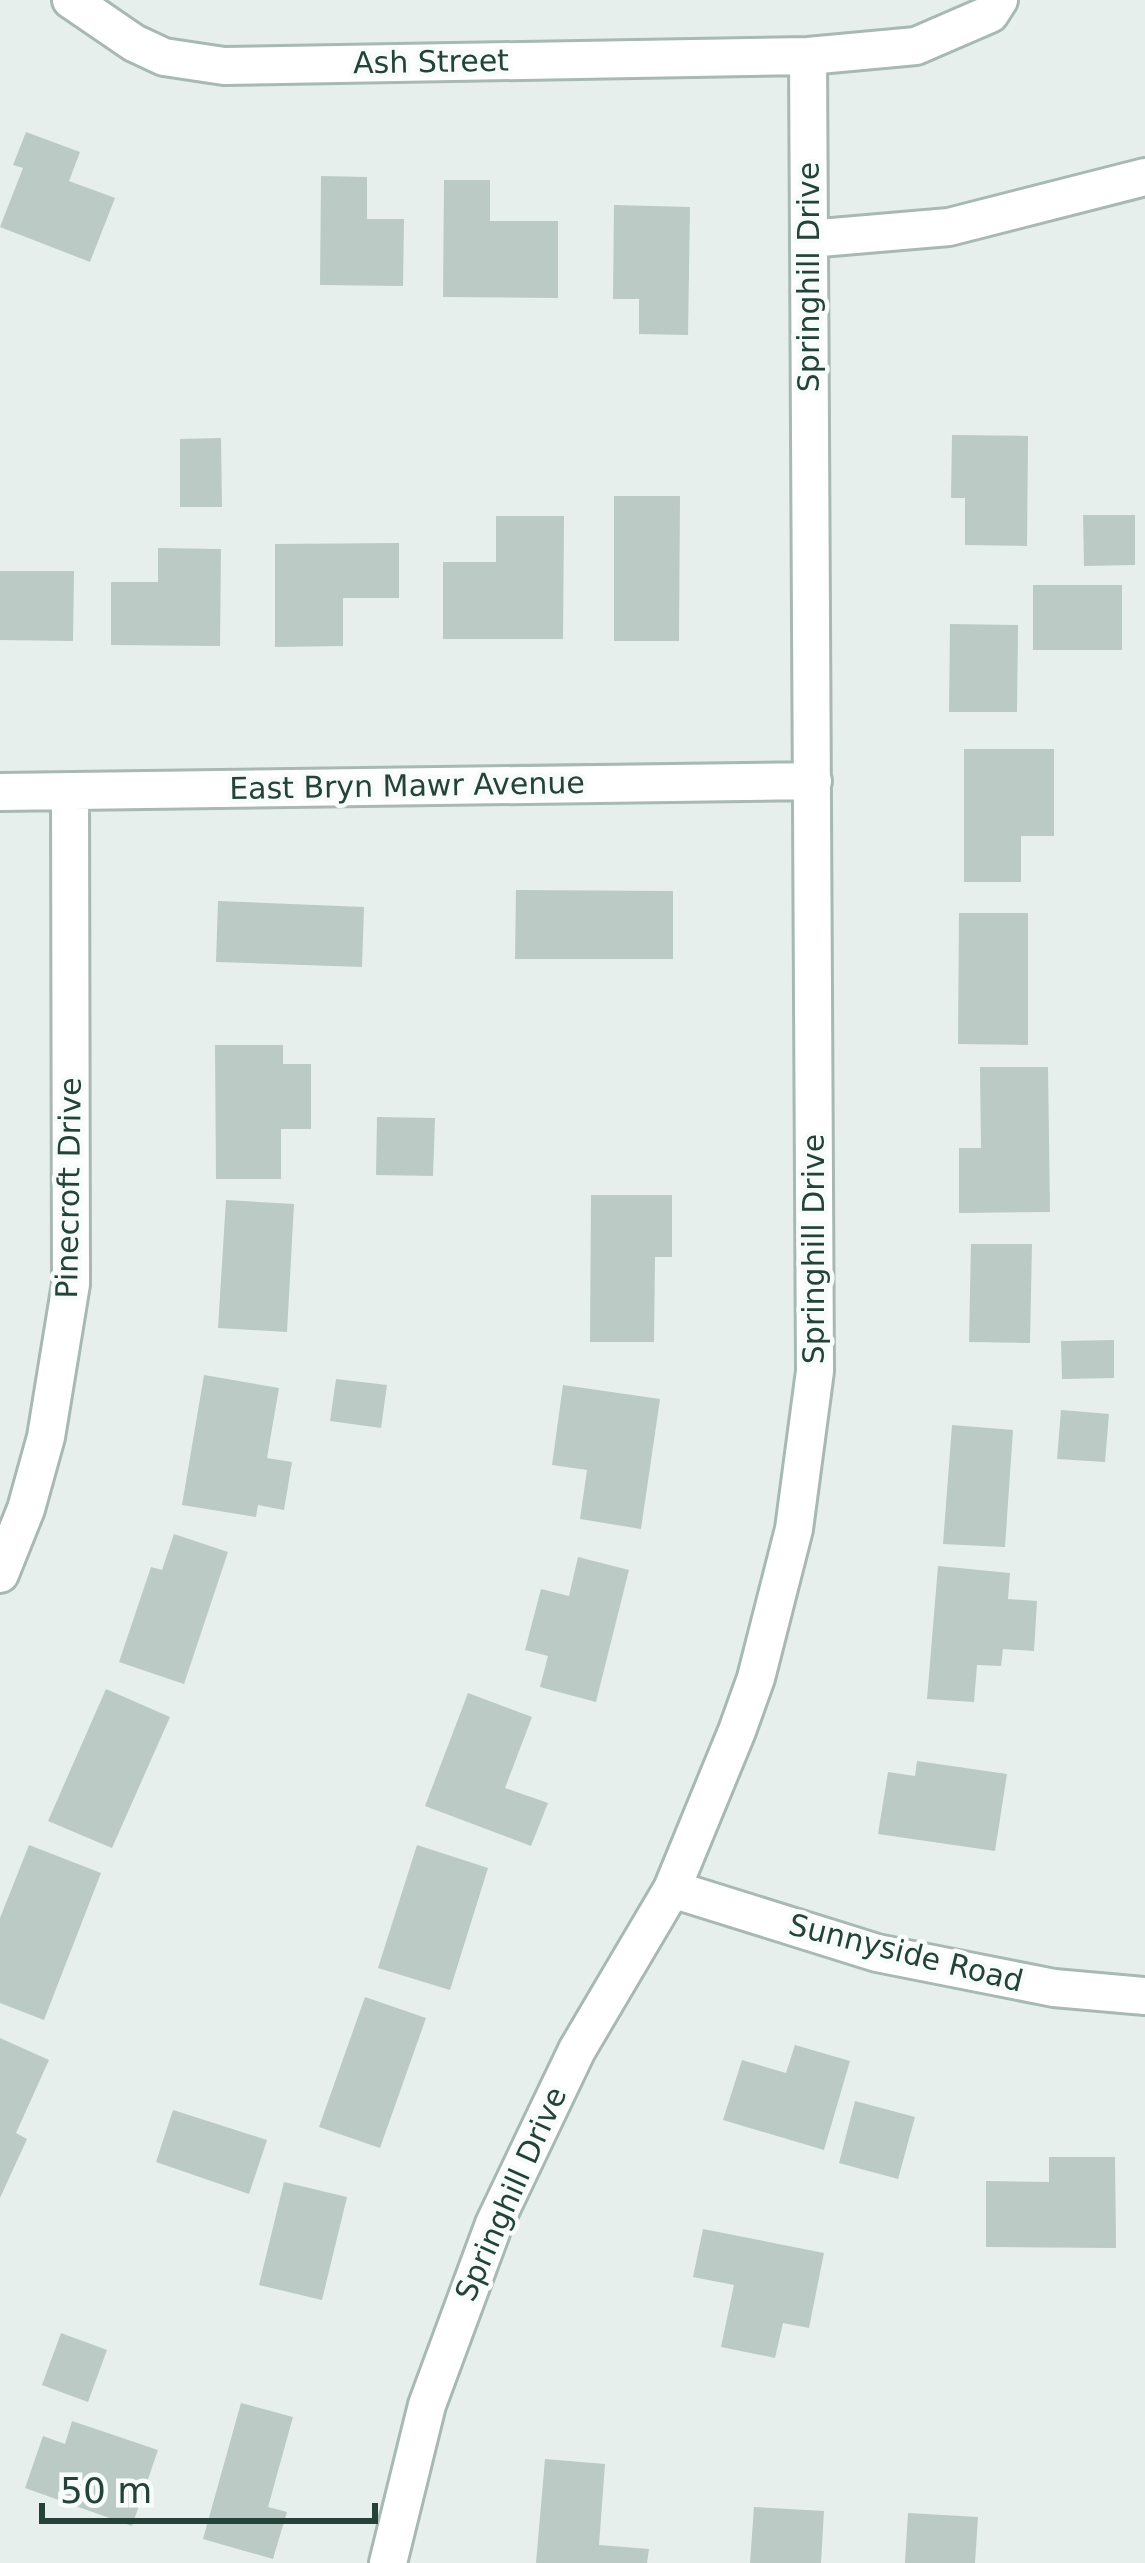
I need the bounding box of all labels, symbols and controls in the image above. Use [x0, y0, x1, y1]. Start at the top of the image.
street label: Ash Street [353, 43, 509, 80]
street label: Springhill Drive [791, 162, 826, 392]
street label: East Bryn Mawr Avenue [229, 765, 585, 806]
street label: Pinecroft Drive [49, 1077, 88, 1299]
street label: Springhill Drive [796, 1134, 831, 1364]
street label: Sunnyside Road [785, 1906, 1027, 1999]
street label: Springhill Drive [448, 2081, 573, 2306]
scale bar [42, 2449, 375, 2523]
text: 50 m [60, 2470, 152, 2511]

